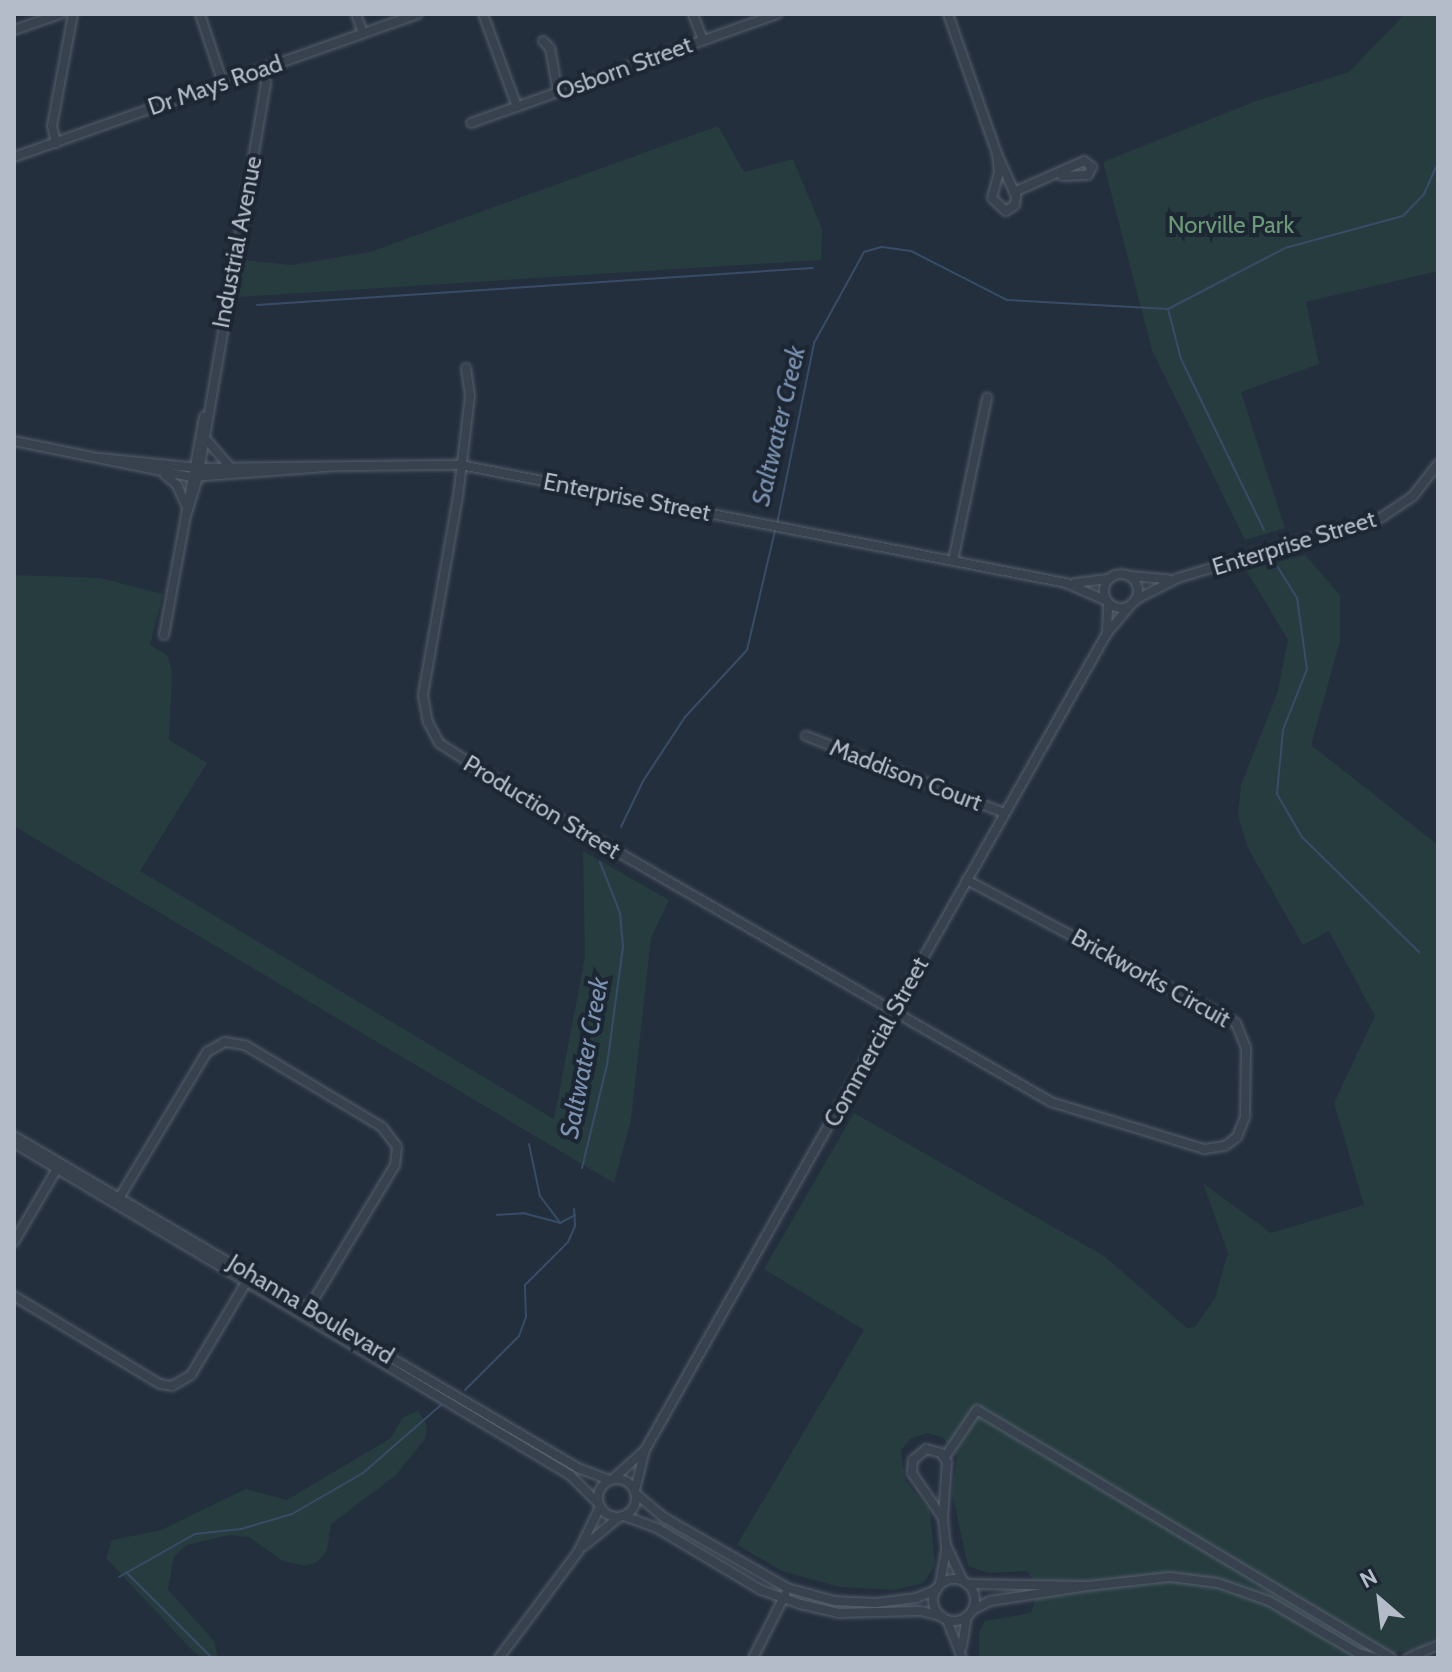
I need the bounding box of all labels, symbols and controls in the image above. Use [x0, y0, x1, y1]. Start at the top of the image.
street label: Osborn Street [552, 30, 696, 106]
street label: Dr Mays Road [144, 49, 286, 121]
street label: Industrial Avenue [206, 154, 268, 330]
park label: Norville Park [1168, 211, 1294, 239]
water label: Saltwater Creek [745, 343, 813, 509]
street label: Enterprise Street [541, 467, 713, 527]
street label: Enterprise Street [1209, 504, 1379, 582]
street label: Maddison Court [826, 733, 986, 817]
street label: Production Street [458, 749, 626, 865]
street label: Brickworks Circuit [1067, 922, 1235, 1034]
street label: Commercial Street [817, 952, 935, 1132]
water label: Saltwater Creek [554, 975, 616, 1141]
street label: Johanna Boulevard [223, 1248, 399, 1370]
north arrow [1340, 1560, 1420, 1640]
text: N [1355, 1563, 1382, 1594]

